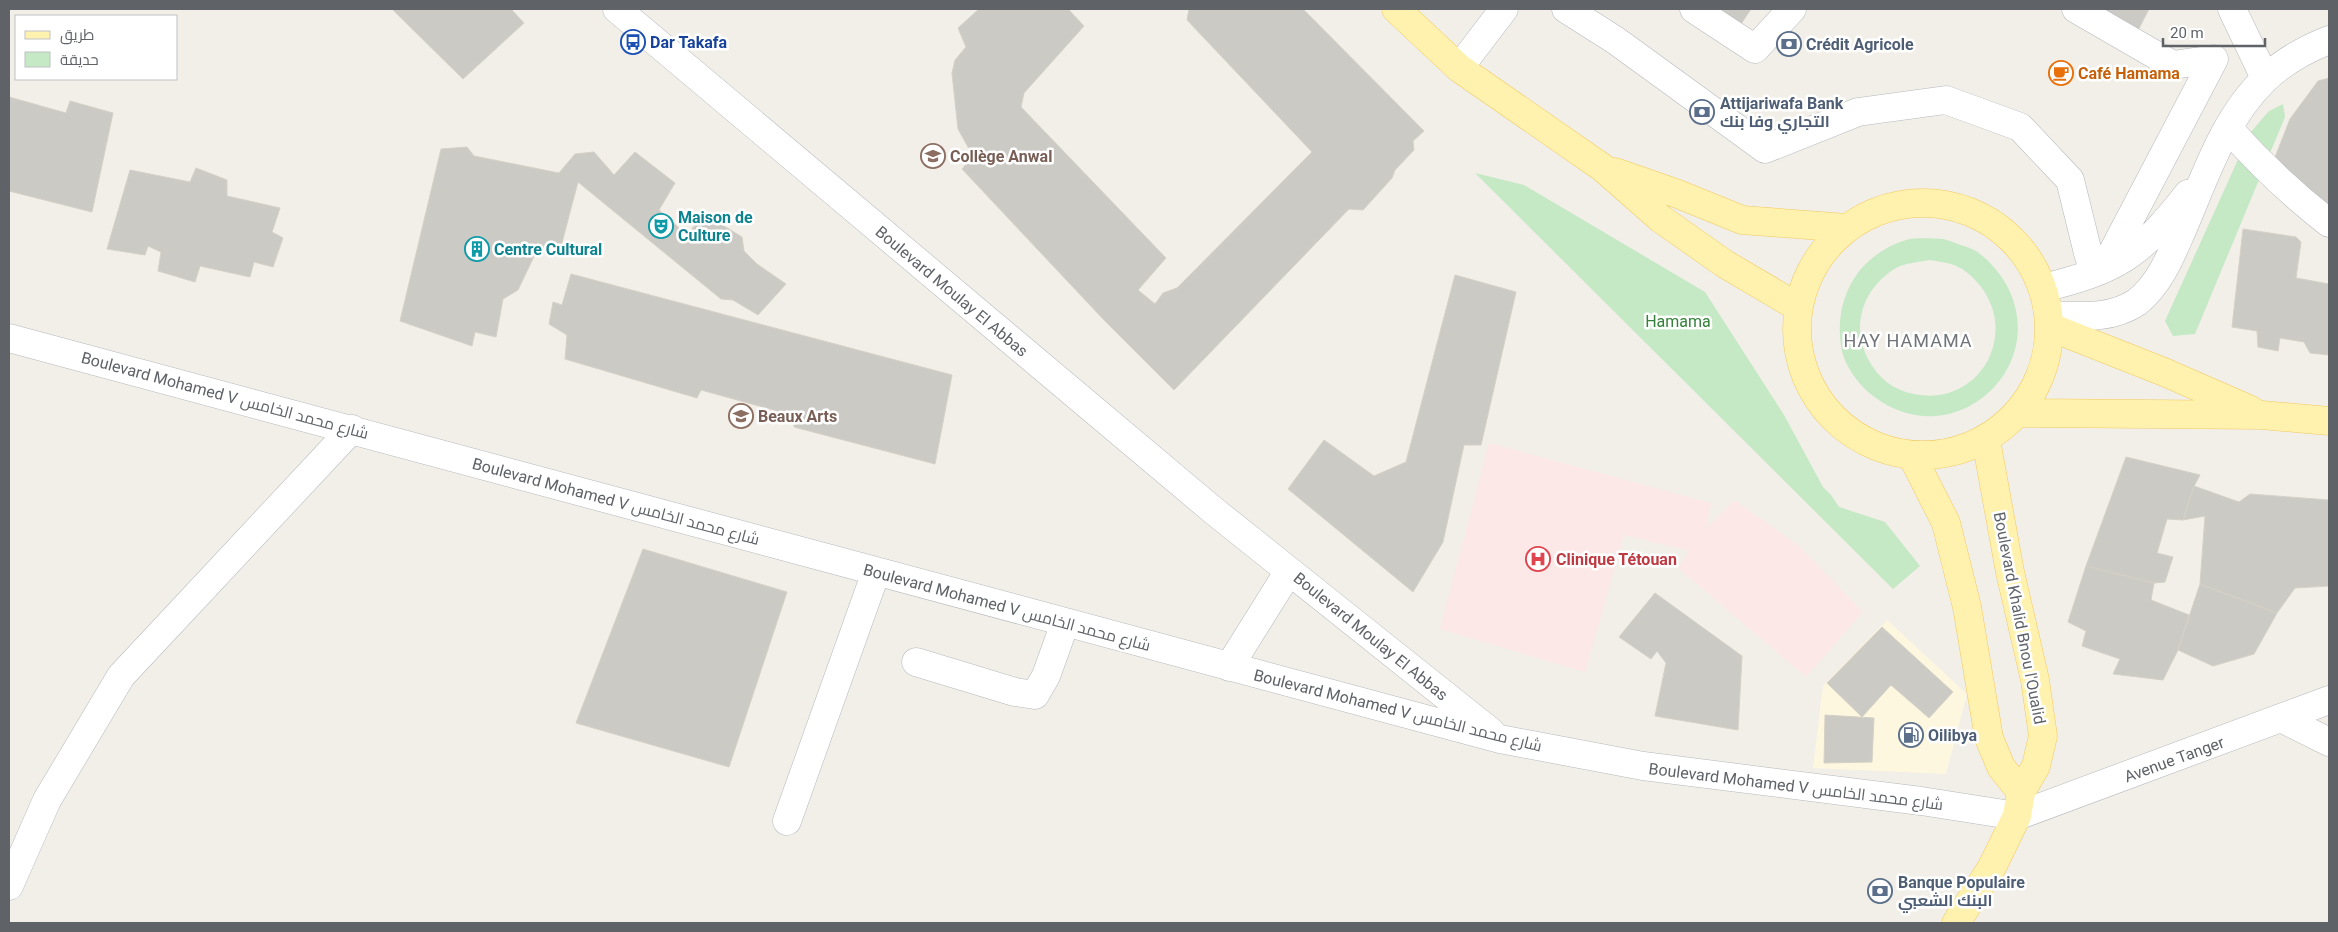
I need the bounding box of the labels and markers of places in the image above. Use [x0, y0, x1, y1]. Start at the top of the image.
bus stop icon: Dar Takafa [620, 29, 646, 55]
bank icon: Crédit Agricole [1776, 31, 1802, 57]
place label: Dar Takafa [650, 33, 728, 52]
place label: Crédit Agricole [1806, 35, 1914, 54]
cafe icon: Café Hamama [2048, 60, 2074, 86]
place label: Café Hamama [2078, 64, 2180, 83]
place label: Attijariwafa Bank التجاري وفا بنك [1720, 94, 1844, 134]
bank icon: Attijariwafa Bank التجاري وفا بنك [1689, 99, 1715, 125]
school or university icon: Collège Anwal [920, 143, 946, 169]
place label: Collège Anwal [950, 147, 1052, 166]
place label: Maison de Culture [678, 208, 753, 245]
theatre icon: Maison de Culture [648, 213, 674, 239]
building icon: Centre Cultural [464, 236, 490, 262]
place label: Centre Cultural [494, 240, 602, 259]
school or university icon: Beaux Arts [728, 403, 754, 429]
place label: Beaux Arts [758, 407, 837, 426]
hospital icon: Clinique Tétouan [1525, 546, 1551, 572]
place label: Clinique Tétouan [1556, 550, 1677, 569]
fuel station icon: Oilibya [1898, 722, 1924, 748]
place label: Oilibya [1928, 726, 1978, 745]
place label: Banque Populaire البنك الشعبي [1898, 873, 2025, 913]
bank icon: Banque Populaire البنك الشعبي [1867, 878, 1893, 904]

